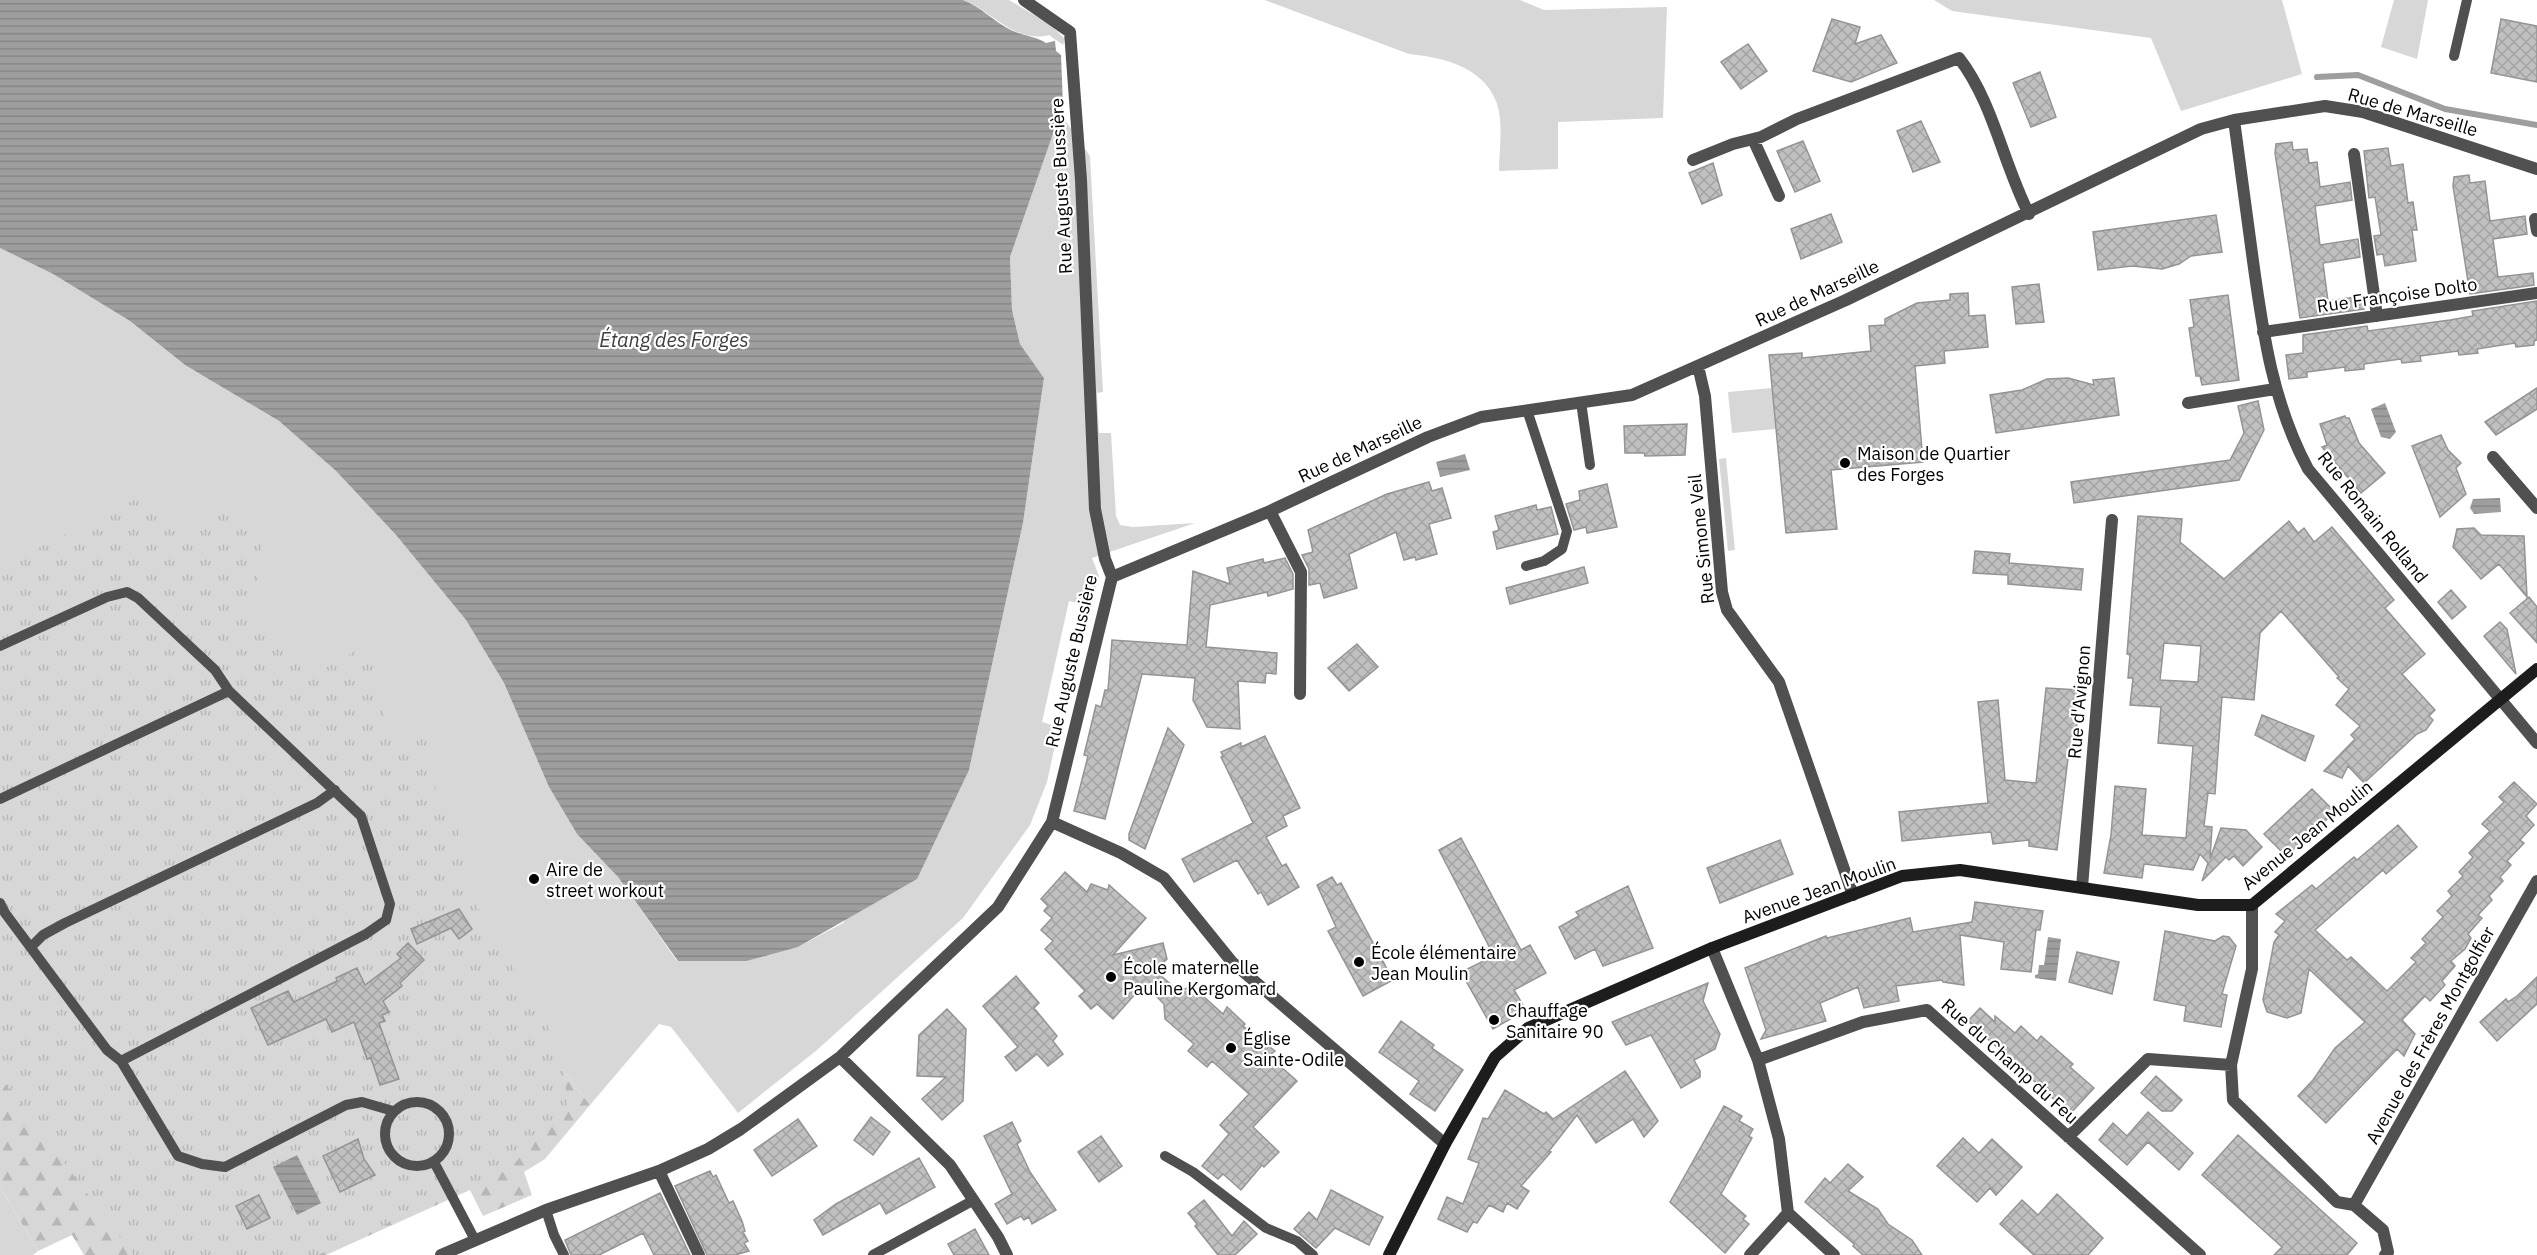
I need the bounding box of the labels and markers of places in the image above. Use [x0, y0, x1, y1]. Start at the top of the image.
place label: Maison de Quartier des Forges [1857, 442, 2011, 486]
marker: Maison de Quartier des Forges [1838, 456, 1852, 470]
place label: Aire de street workout [546, 858, 664, 902]
marker: Aire de street workout [527, 872, 541, 886]
place label: École élémentaire Jean Moulin [1371, 941, 1517, 985]
marker: École élémentaire Jean Moulin [1352, 955, 1366, 969]
place label: École maternelle Pauline Kergomard [1123, 956, 1276, 1000]
marker: École maternelle Pauline Kergomard [1104, 970, 1118, 984]
place label: Chauffage Sanitaire 90 [1506, 999, 1603, 1043]
marker: Chauffage Sanitaire 90 [1487, 1013, 1501, 1027]
place label: Église Sainte-Odile [1243, 1027, 1344, 1071]
marker: Église Sainte-Odile [1224, 1041, 1238, 1055]

